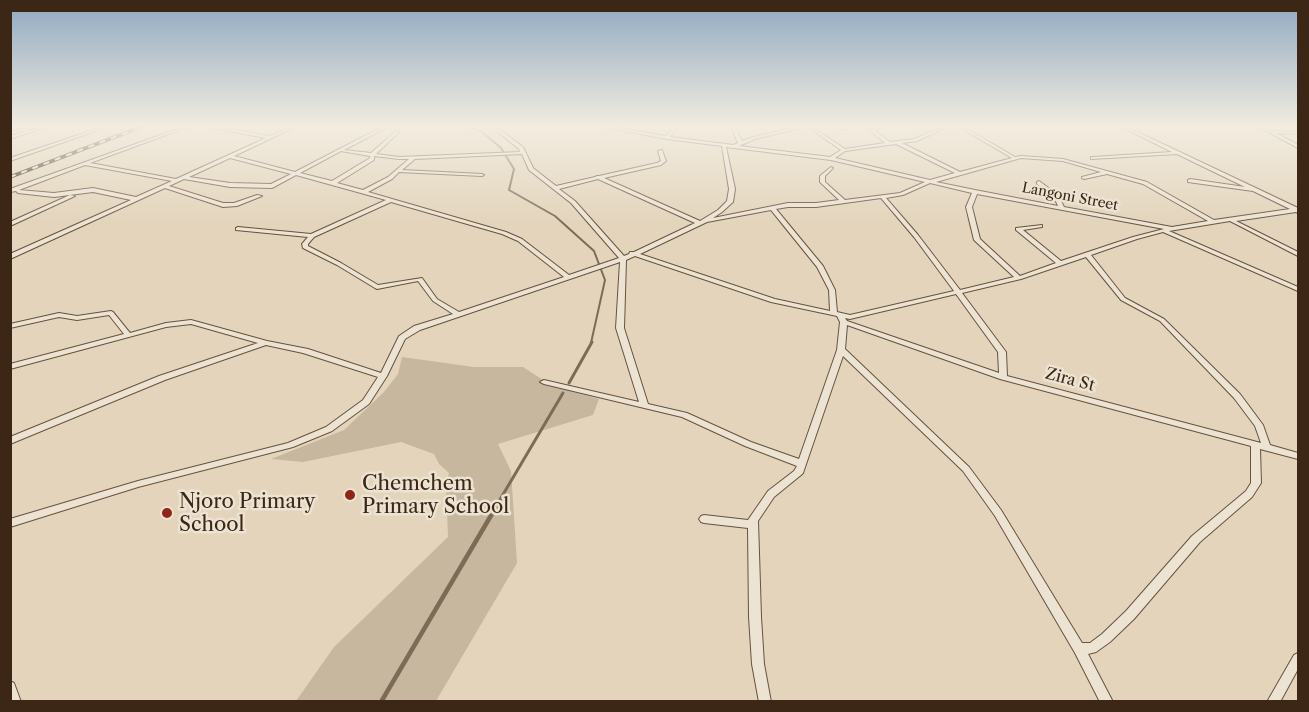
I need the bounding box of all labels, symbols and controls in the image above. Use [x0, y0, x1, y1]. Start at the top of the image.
street label: Langoni Street [1020, 179, 1120, 215]
street label: Zira St [1043, 364, 1097, 396]
place label: Chemchem Primary School [362, 472, 509, 519]
marker: Chemchem Primary School [343, 488, 357, 502]
place label: Njoro Primary School [179, 490, 315, 537]
marker: Njoro Primary School [160, 506, 174, 520]

